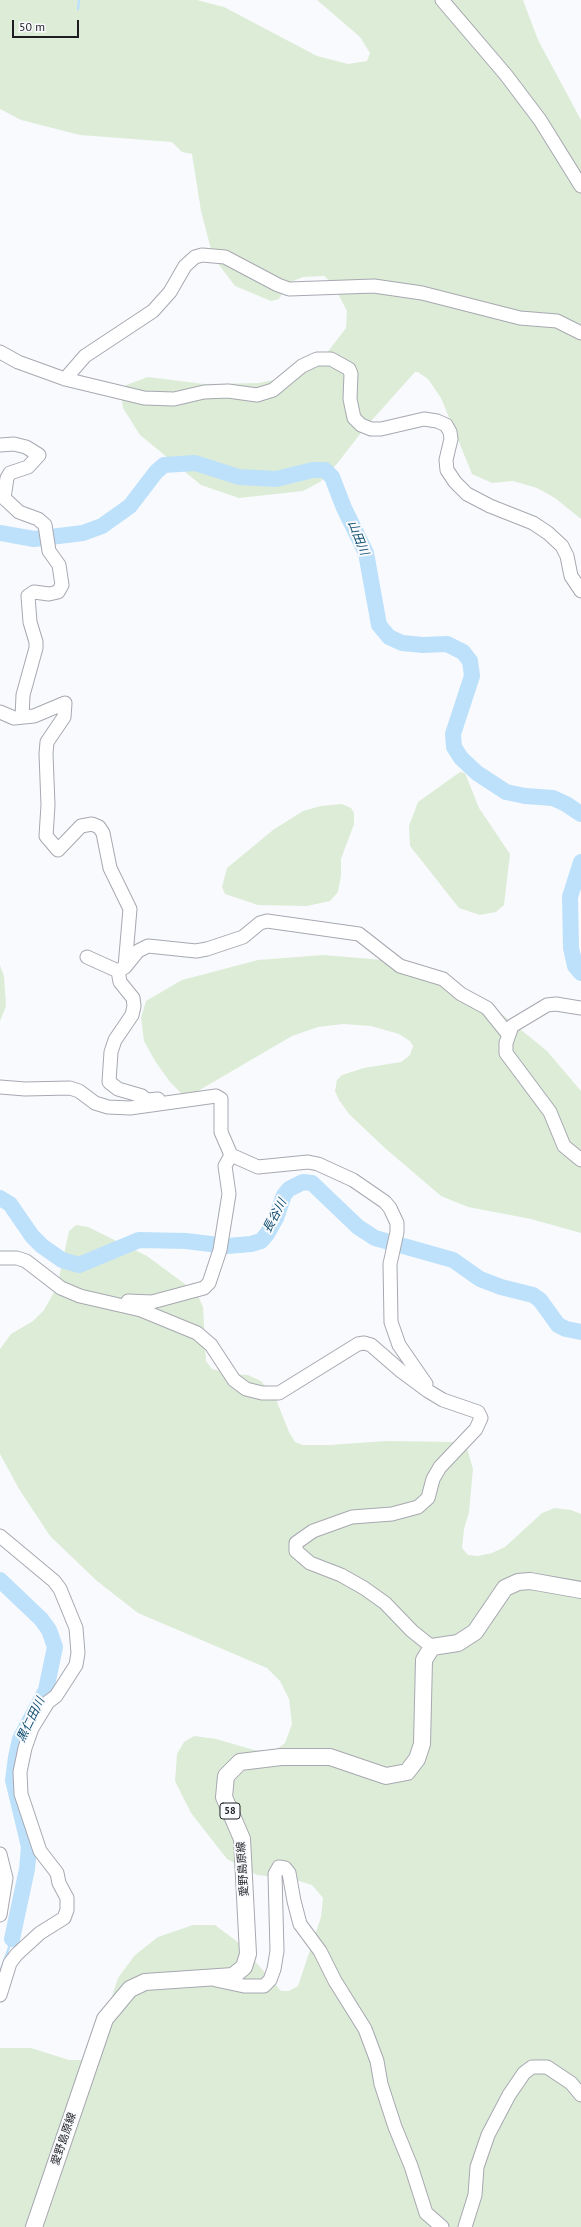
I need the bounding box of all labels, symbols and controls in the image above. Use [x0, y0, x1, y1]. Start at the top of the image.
scale bar [14, 12, 81, 38]
text: 50 m [19, 19, 45, 34]
water label: 山田川 [345, 519, 371, 557]
water label: 長谷川 [260, 1197, 290, 1235]
water label: 黒仁田川 [14, 1695, 48, 1745]
road number: 58 [220, 1803, 240, 1819]
street label: 愛野島原線 [234, 1841, 252, 1897]
street label: 愛野島原線 [49, 2111, 79, 2167]

